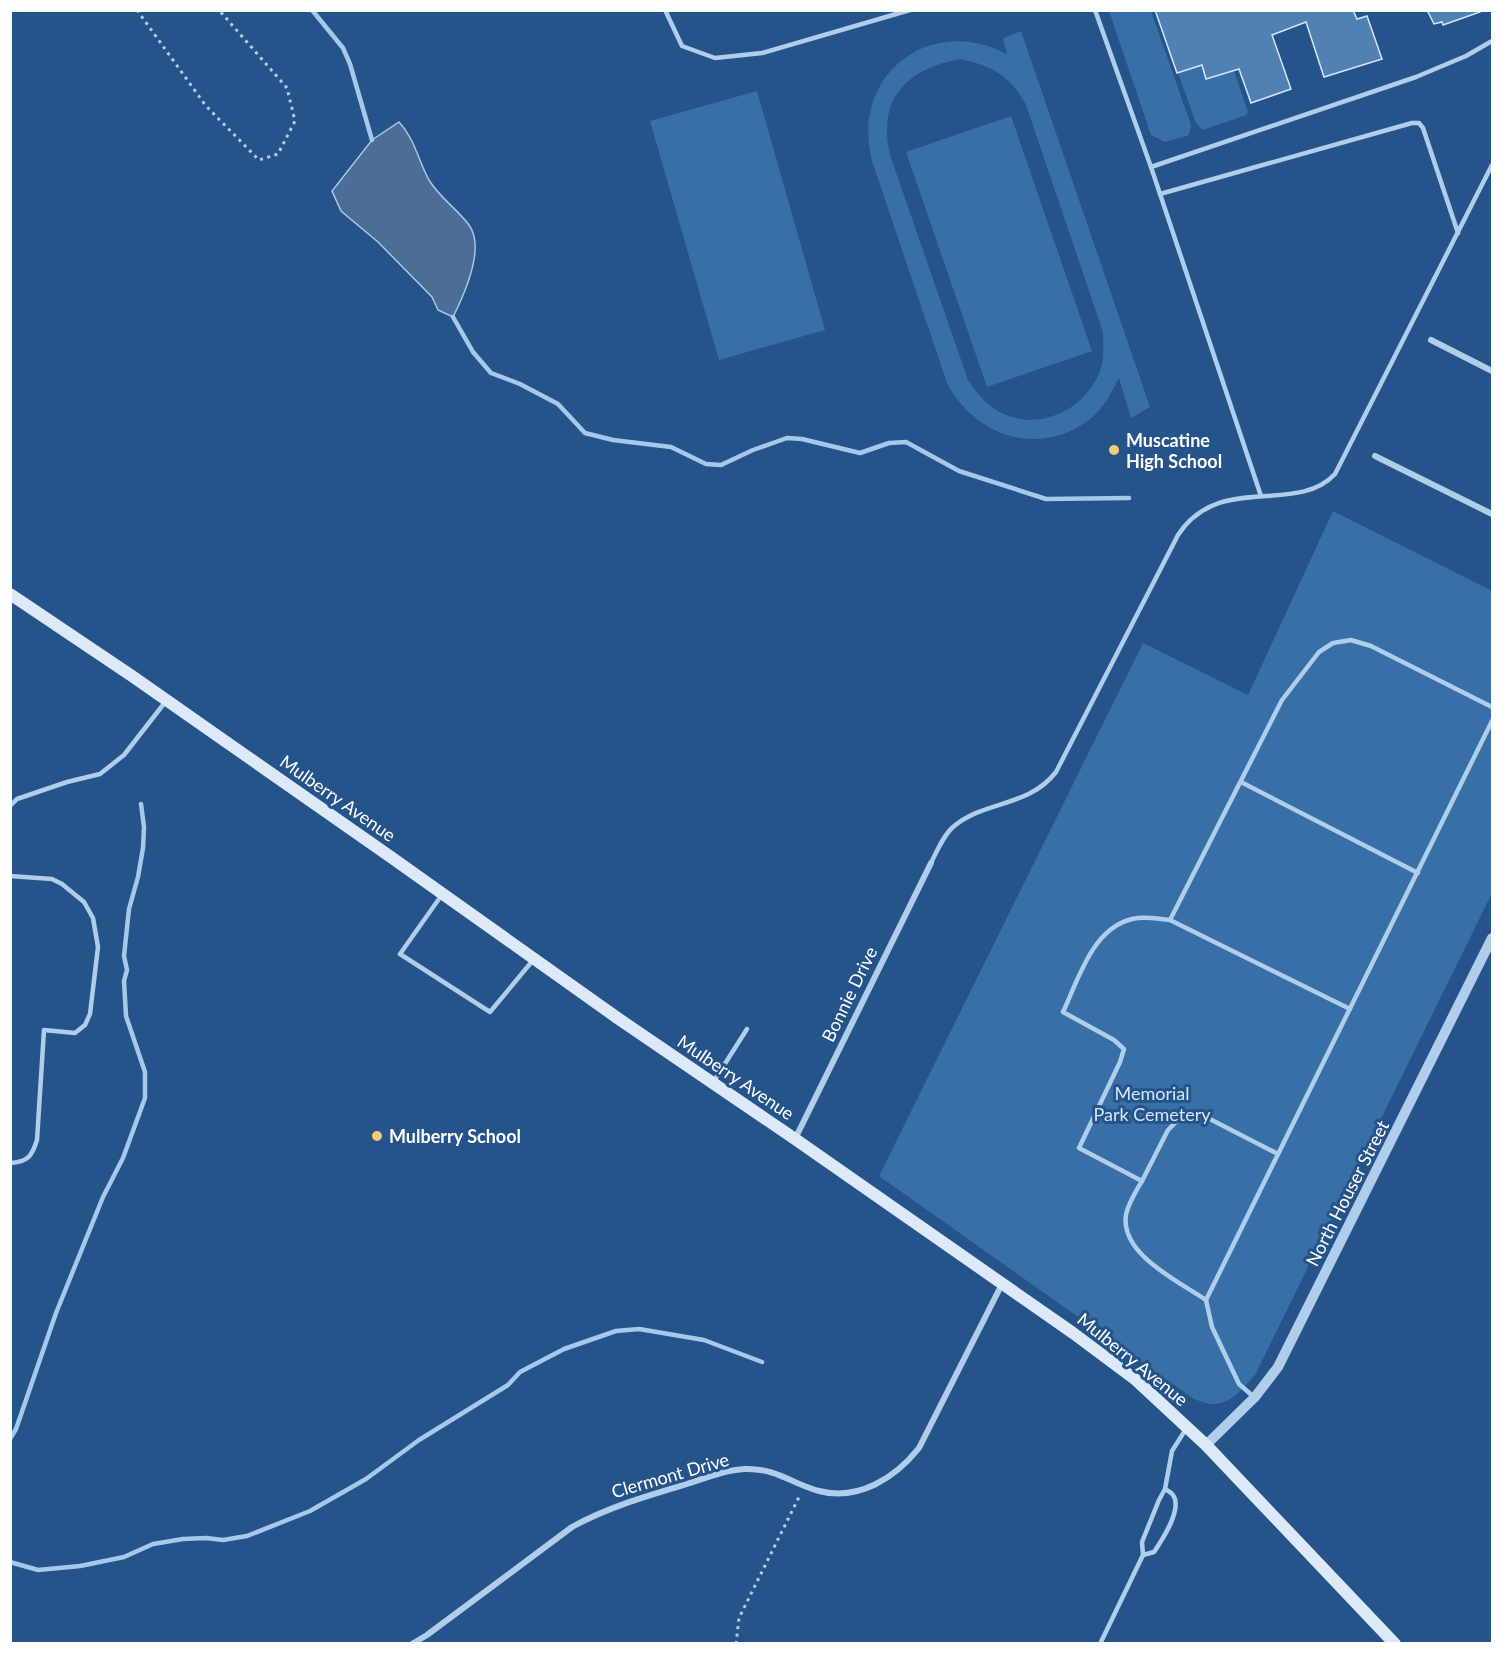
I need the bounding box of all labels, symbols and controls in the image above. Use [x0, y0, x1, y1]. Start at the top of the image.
place label: Muscatine High School [1126, 429, 1222, 472]
marker: Muscatine High School [1107, 443, 1121, 457]
street label: Mulberry Avenue [276, 750, 400, 846]
street label: Bonnie Drive [817, 943, 881, 1045]
street label: Mulberry Avenue [673, 1030, 799, 1124]
park label: Memorial Park Cemetery [1093, 1082, 1211, 1125]
street label: North Houser Street [1301, 1116, 1393, 1270]
place label: Mulberry School [389, 1125, 521, 1147]
marker: Mulberry School [370, 1129, 384, 1143]
street label: Mulberry Avenue [1073, 1308, 1193, 1410]
street label: Clermont Drive [609, 1448, 731, 1502]

